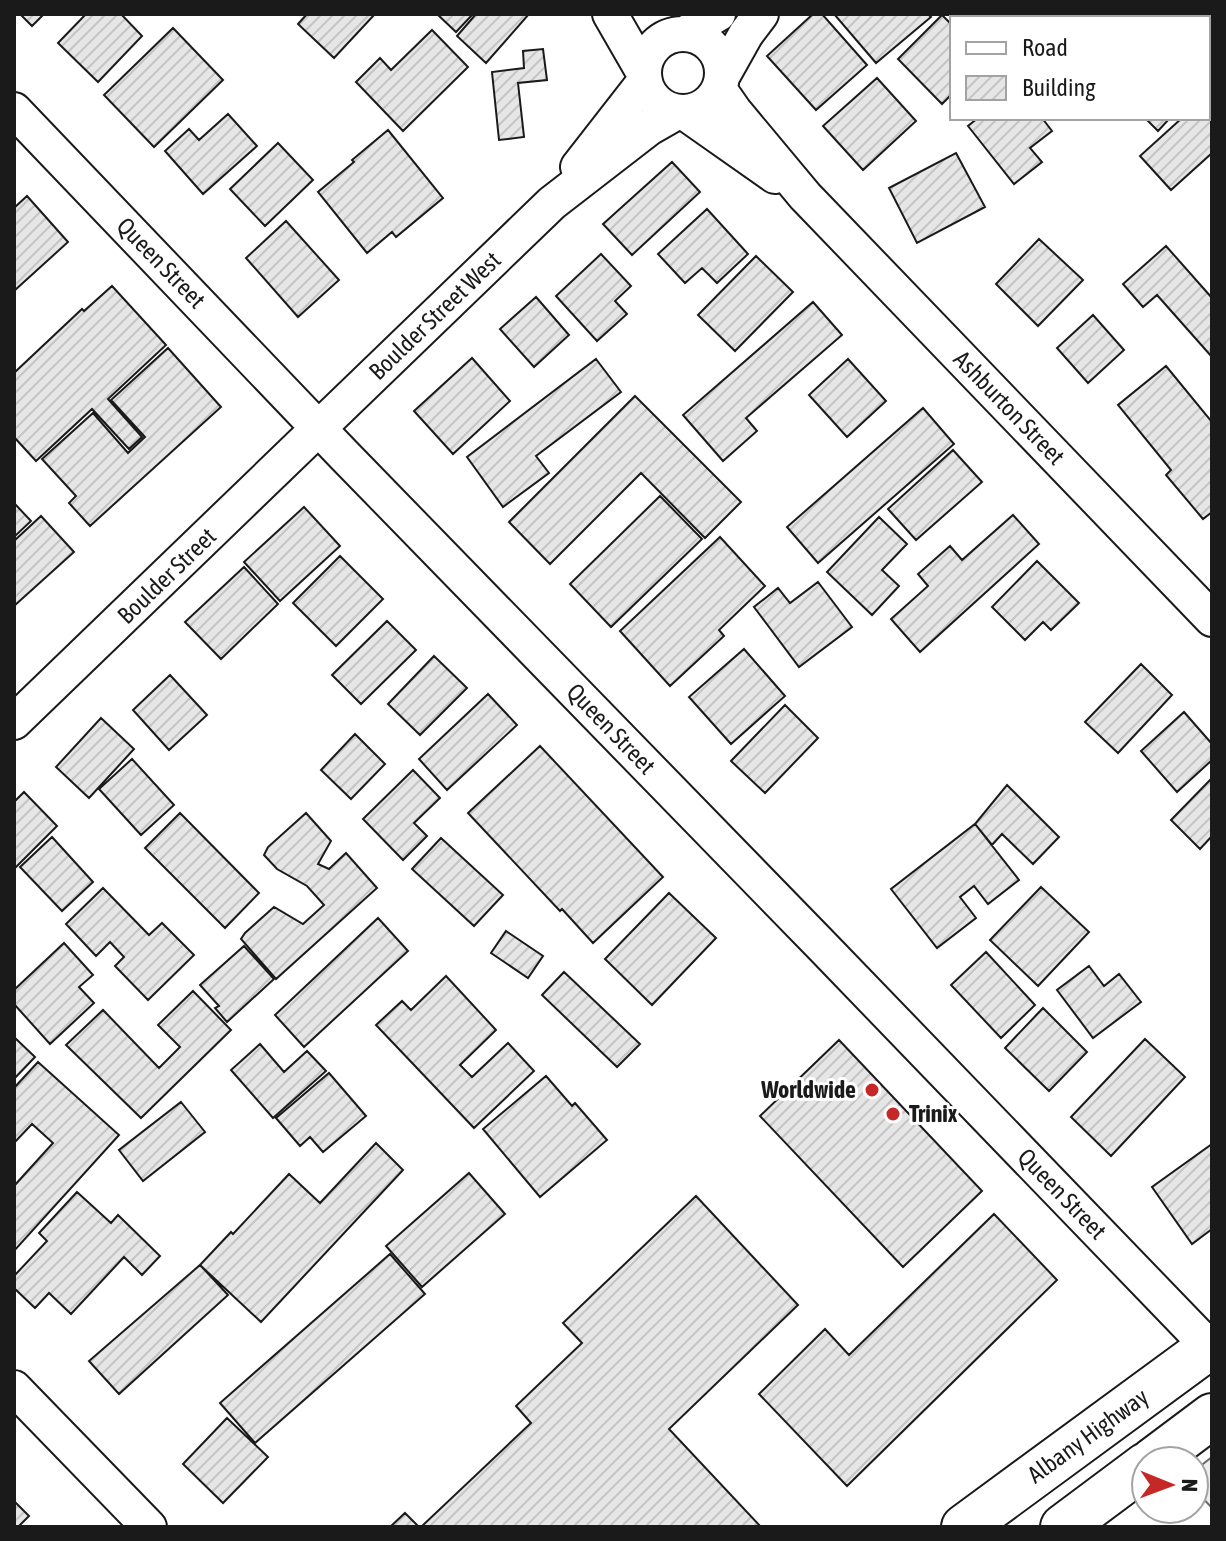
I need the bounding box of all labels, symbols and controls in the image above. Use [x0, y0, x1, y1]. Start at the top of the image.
legend [950, 16, 1210, 120]
text: Road [1022, 34, 1068, 61]
text: Building [1022, 74, 1096, 101]
street label: Queen Street [112, 212, 211, 313]
street label: Boulder Street West [363, 246, 506, 385]
street label: Ashburton Street [949, 345, 1070, 470]
street label: Boulder Street [112, 522, 221, 629]
street label: Queen Street [562, 678, 661, 779]
place label: Worldwide [760, 1076, 856, 1103]
marker: Worldwide [863, 1081, 881, 1099]
place label: Trinix [909, 1100, 958, 1127]
marker: Trinix [884, 1105, 902, 1123]
street label: Queen Street [1013, 1143, 1112, 1244]
street label: Albany Highway [1022, 1383, 1153, 1488]
north arrow [1130, 1445, 1210, 1525]
text: N [1177, 1479, 1203, 1492]

